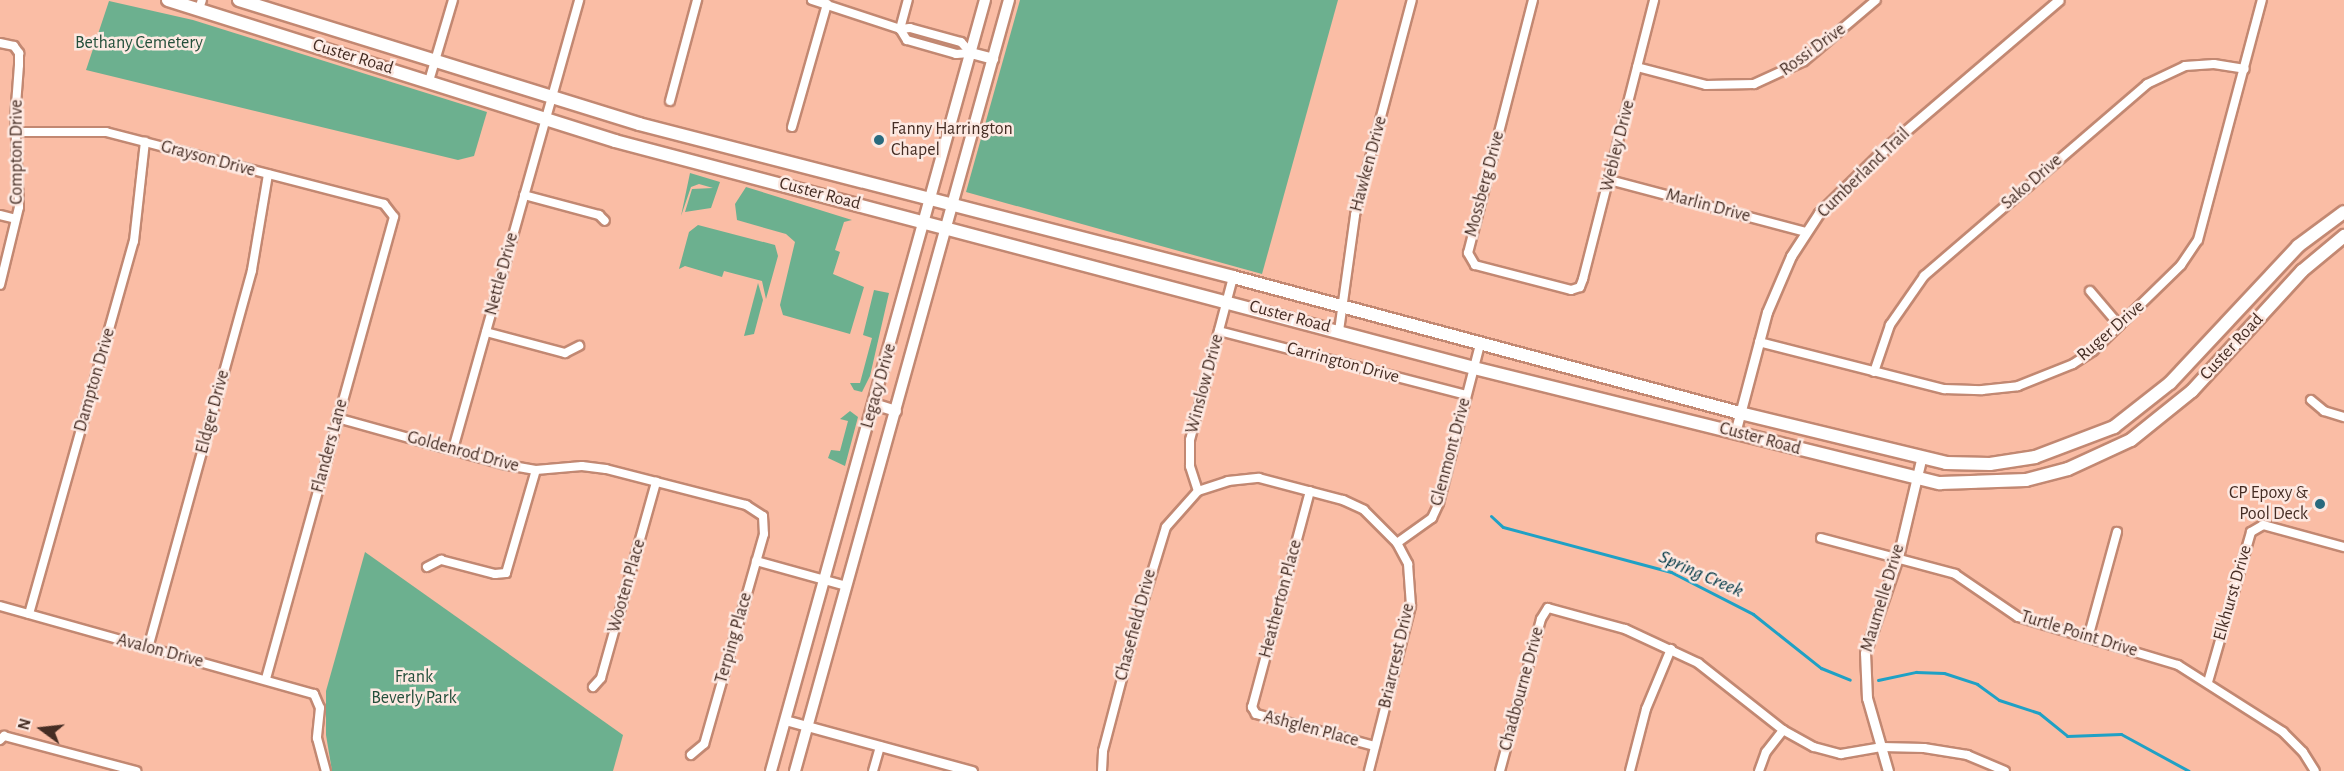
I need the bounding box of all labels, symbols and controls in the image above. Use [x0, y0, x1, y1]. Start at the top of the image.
street label: Rossi Drive [1776, 19, 1850, 81]
park label: Bethany Cemetery [75, 32, 203, 54]
street label: Custer Road [310, 34, 396, 80]
street label: Webley Drive [1596, 98, 1640, 194]
street label: Compton Drive [6, 99, 28, 205]
street label: Hawken Drive [1346, 114, 1392, 214]
place label: Fanny Harrington Chapel [891, 119, 1013, 162]
street label: Cumberland Trail [1813, 123, 1915, 223]
street label: Mossberg Drive [1461, 129, 1509, 239]
marker: Fanny Harrington Chapel [872, 133, 886, 147]
street label: Grayson Drive [158, 136, 258, 182]
street label: Sako Drive [1997, 150, 2067, 214]
street label: Custer Road [777, 173, 863, 215]
street label: Marlin Drive [1663, 184, 1753, 228]
street label: Nettle Drive [481, 230, 523, 318]
street label: Custer Road [1247, 296, 1333, 338]
street label: Ruger Drive [2073, 296, 2149, 366]
street label: Custer Road [2196, 309, 2268, 385]
street label: Dampton Drive [70, 326, 120, 434]
street label: Winslow Drive [1181, 332, 1229, 436]
street label: Carrington Drive [1284, 338, 1402, 388]
street label: Legacy Drive [857, 341, 901, 431]
street label: Eldger Drive [191, 368, 235, 456]
street label: Glenmont Drive [1426, 396, 1476, 508]
street label: Flanders Lane [307, 397, 353, 495]
street label: Custer Road [1717, 418, 1803, 460]
street label: Goldenrod Drive [405, 427, 521, 477]
place label: CP Epoxy & Pool Deck [2229, 483, 2308, 526]
marker: CP Epoxy & Pool Deck [2313, 497, 2327, 511]
street label: Wooten Place [603, 537, 651, 635]
street label: Heatherton Place [1255, 538, 1307, 660]
street label: Maumelle Drive [1856, 541, 1910, 655]
street label: Elkhurst Drive [2209, 543, 2257, 643]
water label: Spring Creek [1655, 545, 1747, 603]
street label: Chasefield Drive [1111, 567, 1161, 683]
street label: Terping Place [711, 590, 757, 686]
street label: Briarcrest Drive [1374, 601, 1420, 711]
street label: Turtle Point Drive [2018, 606, 2140, 662]
street label: Chadbourne Drive [1495, 625, 1549, 753]
street label: Avalon Drive [114, 629, 206, 673]
park label: Frank Beverly Park [371, 667, 457, 710]
north arrow [12, 699, 72, 759]
street label: Ashglen Place [1261, 706, 1361, 752]
text: N [15, 717, 34, 732]

